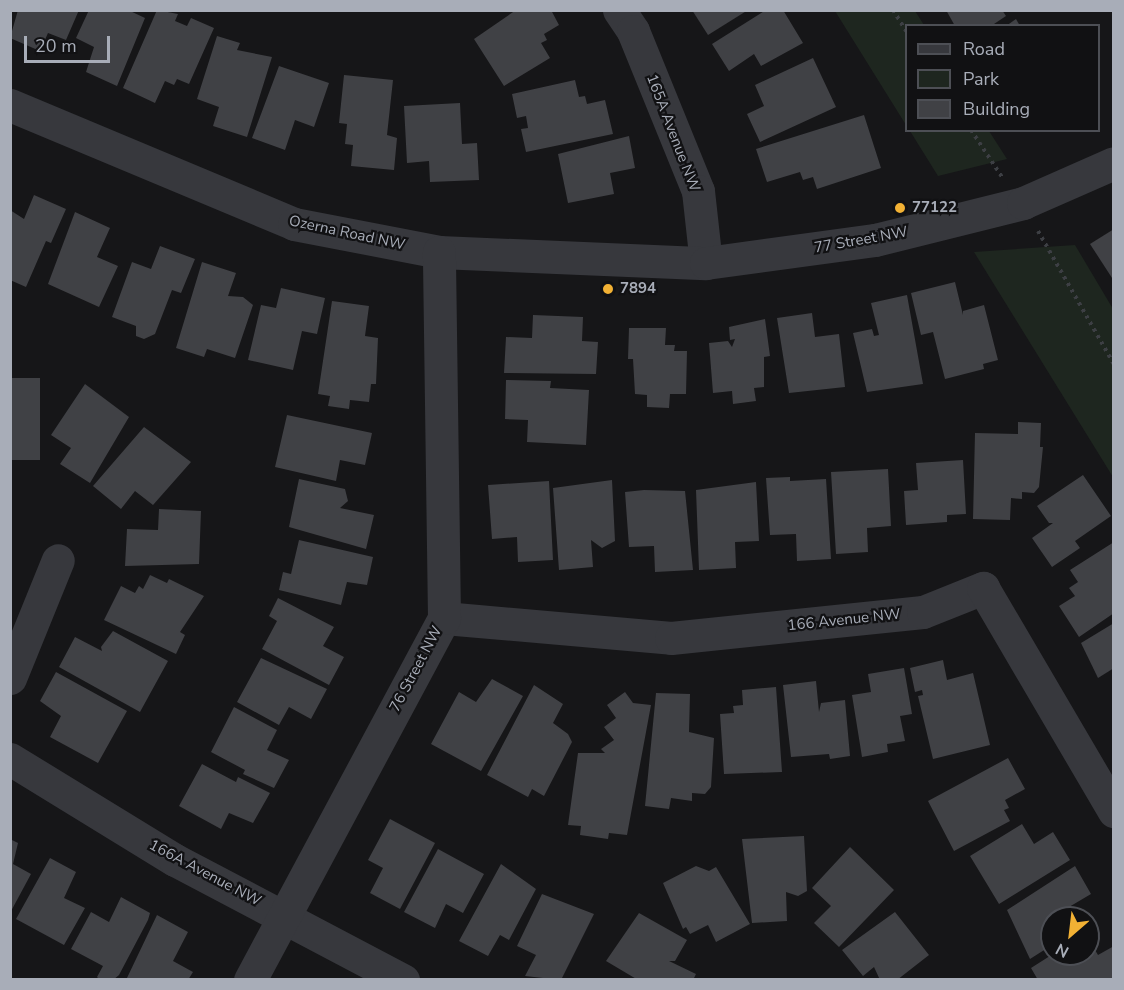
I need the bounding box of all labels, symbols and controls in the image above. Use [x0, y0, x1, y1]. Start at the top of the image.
scale bar [27, 24, 112, 62]
legend [905, 24, 1100, 132]
text: 20 m [35, 34, 77, 58]
text: Road [963, 37, 1005, 61]
text: Park [963, 67, 999, 91]
street label: 165A Avenue NW [642, 72, 704, 194]
text: Building [963, 97, 1030, 121]
place label: 77122 [912, 199, 957, 217]
marker: 77122 [893, 201, 907, 215]
street label: Ozerna Road NW [287, 212, 407, 254]
street label: 77 Street NW [813, 223, 909, 257]
place label: 7894 [620, 280, 656, 298]
marker: 7894 [601, 282, 615, 296]
street label: 166 Avenue NW [787, 605, 901, 635]
street label: 76 Street NW [386, 623, 446, 715]
street label: 166A Avenue NW [146, 836, 264, 910]
north arrow [1040, 906, 1100, 966]
text: N [1052, 938, 1073, 963]

